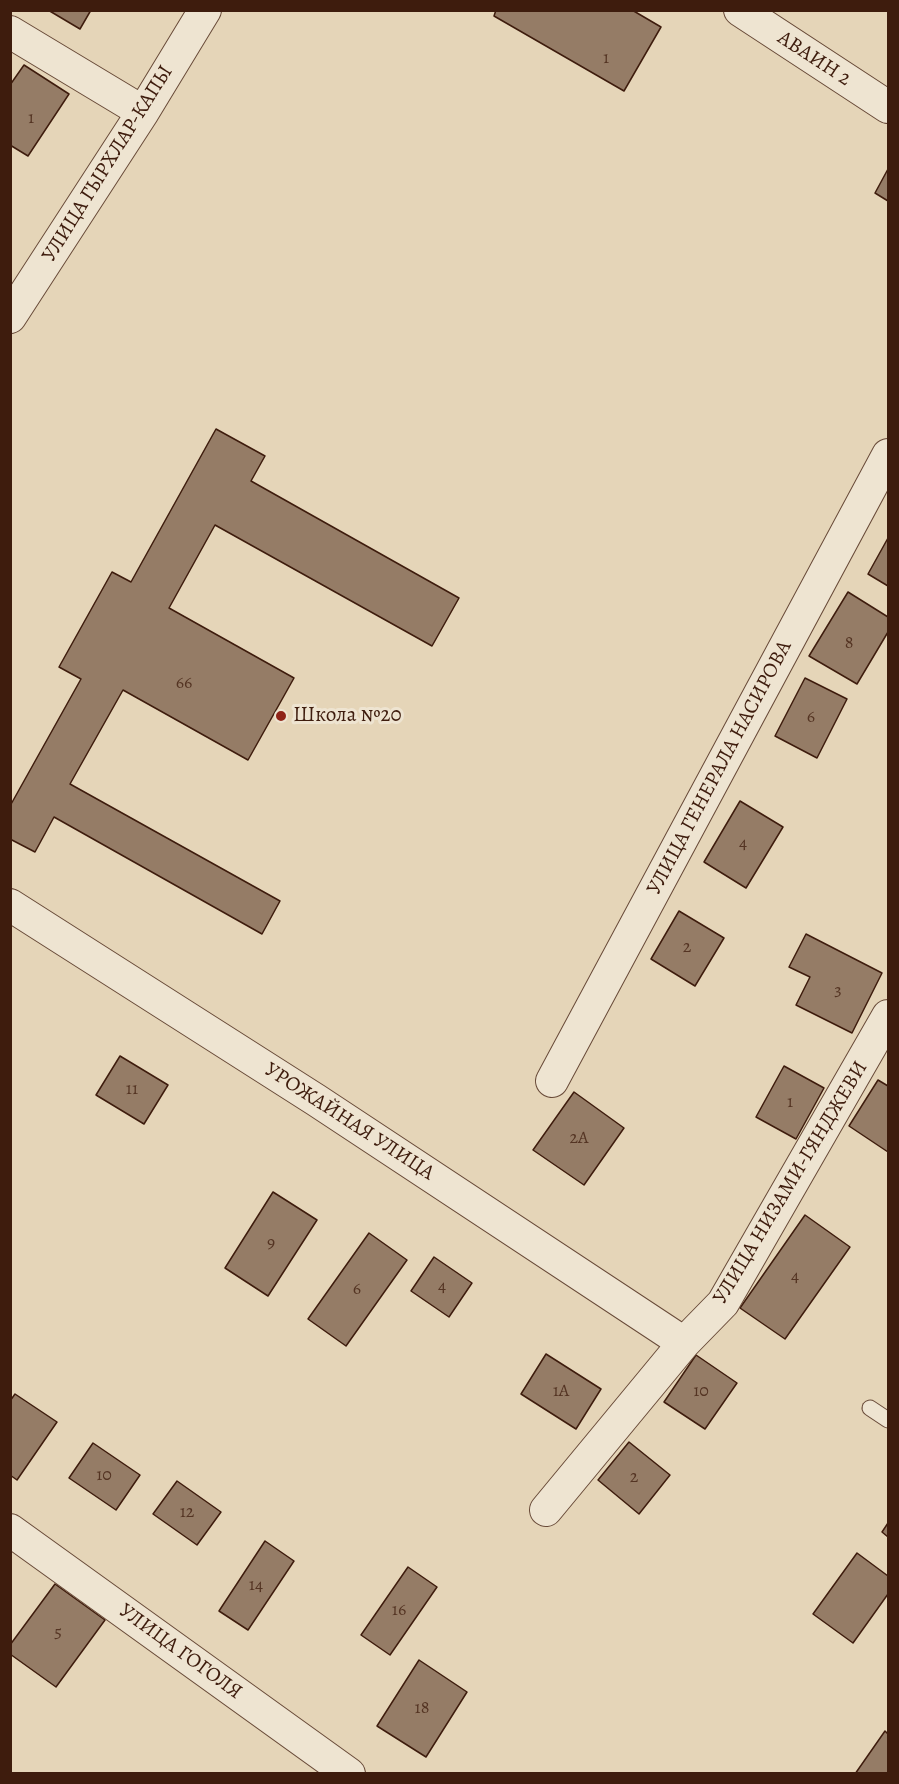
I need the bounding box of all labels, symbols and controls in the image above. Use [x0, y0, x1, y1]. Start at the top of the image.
street label: АВАИН 2 [772, 26, 856, 92]
house number: 1 [603, 48, 609, 70]
street label: УЛИЦА ГЫРХЛАР-КАПЫ [37, 61, 179, 267]
house number: 1 [28, 108, 34, 130]
house number: 8 [845, 633, 853, 655]
street label: УЛИЦА ГЕНЕРАЛА НАСИРОВА [642, 637, 798, 899]
house number: 66 [176, 673, 192, 695]
place label: Школа №20 [293, 703, 402, 729]
house number: 6 [807, 707, 815, 729]
marker: Школа №20 [274, 709, 288, 723]
house number: 4 [739, 833, 747, 855]
house number: 2 [683, 937, 691, 959]
house number: 3 [834, 980, 842, 1002]
street label: УЛИЦА НИЗАМИ-ГЯНДЖЕВИ [708, 1057, 874, 1309]
street label: УРОЖАЙНАЯ УЛИЦА [259, 1058, 439, 1186]
house number: 11 [126, 1079, 138, 1101]
house number: 1 [787, 1092, 793, 1114]
house number: 2А [569, 1128, 589, 1150]
house number: 9 [267, 1233, 275, 1255]
house number: 4 [791, 1266, 799, 1288]
house number: 4 [438, 1276, 446, 1298]
house number: 6 [353, 1279, 361, 1301]
house number: 1А [553, 1381, 569, 1403]
house number: 10 [693, 1381, 709, 1403]
house number: 10 [96, 1465, 112, 1487]
house number: 2 [630, 1467, 638, 1489]
house number: 12 [180, 1502, 194, 1524]
house number: 14 [249, 1575, 263, 1597]
street label: УЛИЦА ГОГОЛЯ [113, 1599, 247, 1705]
house number: 16 [392, 1600, 406, 1622]
house number: 5 [54, 1622, 62, 1644]
house number: 18 [415, 1698, 429, 1720]

